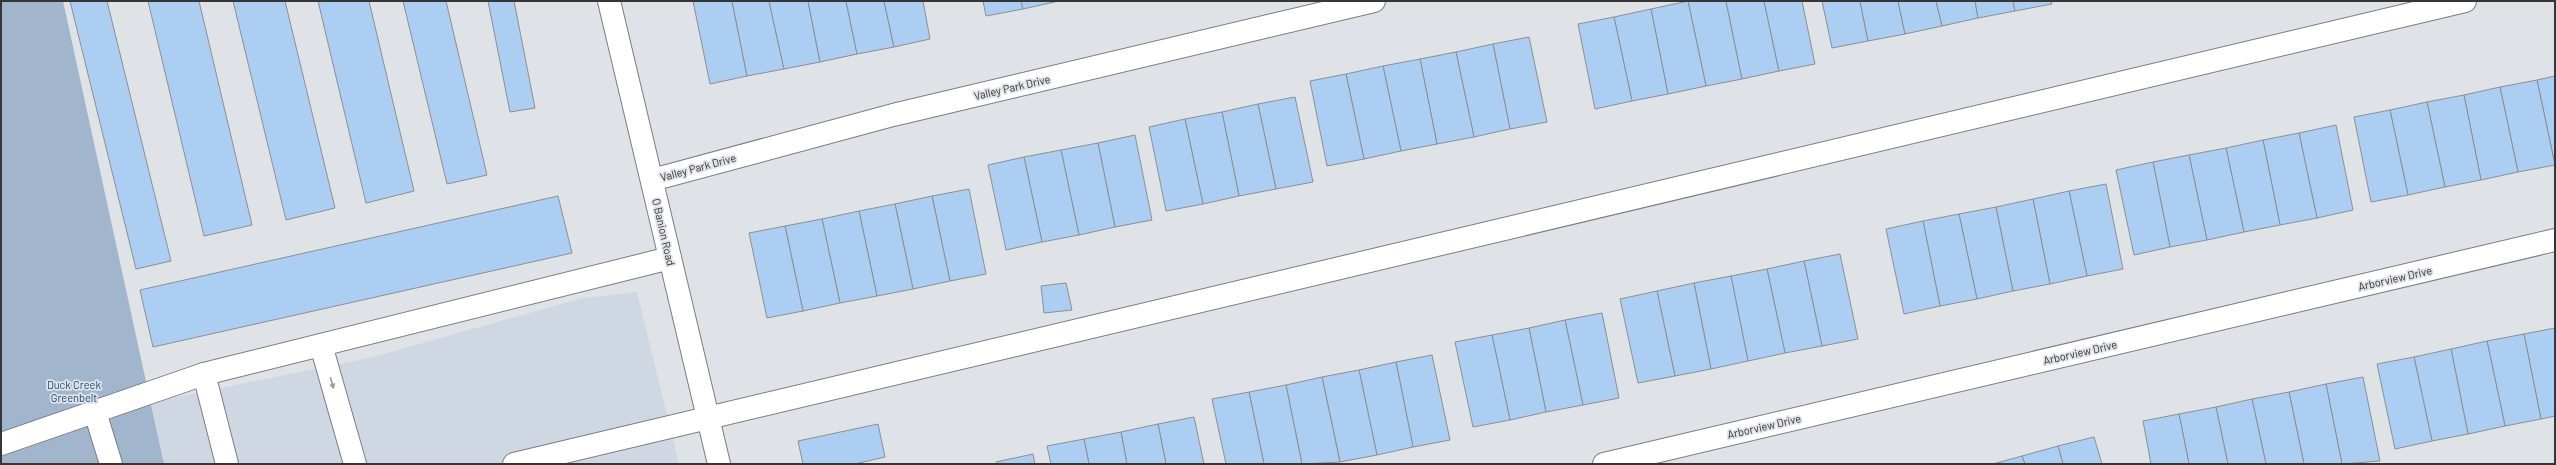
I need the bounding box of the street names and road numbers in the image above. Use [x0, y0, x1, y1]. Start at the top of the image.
street label: Valley Park Drive [973, 72, 1052, 102]
street label: Valley Park Drive [659, 151, 737, 183]
street label: O Banion Road [650, 197, 678, 267]
street label: Arborview Drive [2357, 263, 2433, 293]
street label: Arborview Drive [2042, 337, 2118, 367]
street label: Arborview Drive [1726, 411, 1802, 441]

